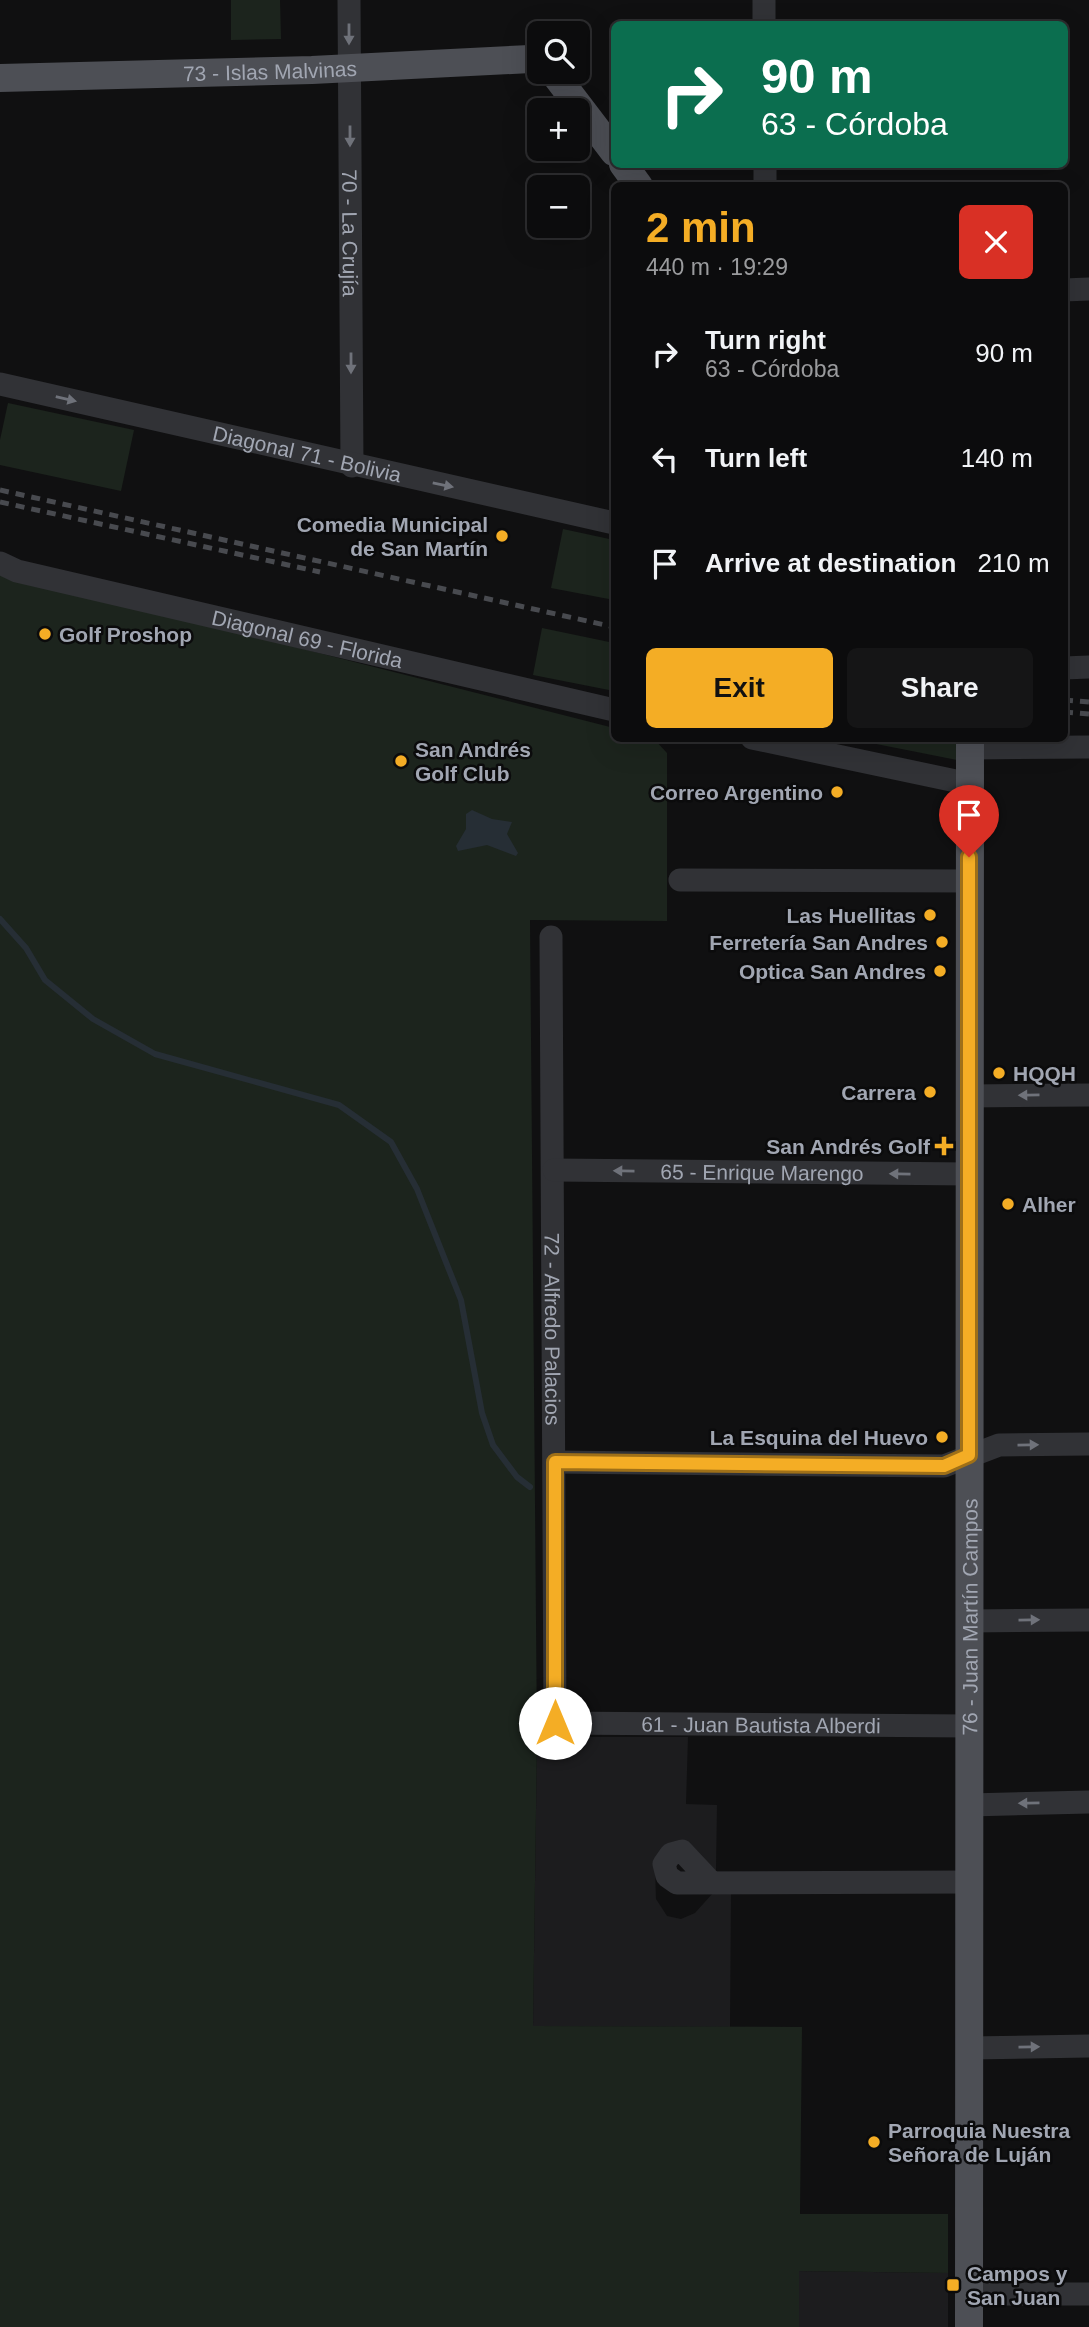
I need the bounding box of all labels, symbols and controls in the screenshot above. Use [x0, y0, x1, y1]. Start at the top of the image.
map controls [527, 21, 590, 238]
button: search [527, 21, 590, 84]
one-way arrow [343, 23, 355, 45]
icon: right [646, 49, 737, 140]
text: 90 m [761, 49, 873, 103]
street label: 73 - Islas Malvinas [183, 56, 357, 85]
button: + [527, 98, 590, 161]
text: 63 - Córdoba [761, 106, 948, 142]
one-way arrow [344, 125, 356, 147]
street label: 70 - La Crujía [339, 169, 362, 297]
button: − [527, 175, 590, 238]
text: 2 min [646, 204, 756, 251]
button: close [959, 205, 1033, 279]
text: 440 m · 19:29 [646, 254, 788, 280]
text: Turn right [705, 325, 826, 355]
icon: right [646, 335, 684, 373]
text: 90 m [975, 338, 1033, 368]
one-way arrow [345, 353, 357, 375]
text: 63 - Córdoba [705, 356, 839, 382]
one-way arrow [56, 394, 78, 405]
street label: Diagonal 71 - Bolivia [211, 421, 404, 486]
icon: left [646, 440, 684, 478]
text: Turn left [705, 443, 807, 473]
text: 140 m [961, 443, 1033, 473]
one-way arrow [432, 480, 454, 491]
place label: Comedia Municipal de San Martín [297, 513, 488, 560]
marker: Comedia Municipal de San Martín [494, 528, 510, 544]
icon: arrive [646, 545, 684, 583]
text: Arrive at destination [705, 548, 956, 578]
text: 210 m [977, 548, 1050, 578]
street label: Diagonal 69 - Florida [210, 605, 405, 672]
place label: Golf Proshop [59, 623, 192, 646]
marker: Golf Proshop [37, 626, 53, 642]
button: Exit [646, 648, 833, 728]
button: Share [847, 648, 1033, 728]
place label: San Andrés Golf Club [415, 738, 531, 785]
marker: San Andrés Golf Club [393, 753, 409, 769]
place label: Correo Argentino [650, 781, 823, 804]
marker: Correo Argentino [829, 784, 845, 800]
pin [939, 785, 999, 857]
icon: arrive [950, 796, 988, 834]
place label: Las Huellitas [786, 904, 916, 927]
marker: Las Huellitas [922, 907, 938, 923]
place label: Ferretería San Andres [709, 931, 928, 954]
marker: Ferretería San Andres [934, 934, 950, 950]
place label: Optica San Andres [739, 960, 926, 983]
marker: Optica San Andres [932, 963, 948, 979]
place label: HQQH [1013, 1062, 1076, 1085]
marker: HQQH [991, 1065, 1007, 1081]
place label: Carrera [841, 1081, 916, 1104]
marker: Carrera [922, 1084, 938, 1100]
one-way arrow [1018, 1090, 1040, 1101]
place label: San Andrés Golf [766, 1135, 931, 1158]
marker: San Andrés Golf [936, 1138, 952, 1154]
street label: 65 - Enrique Marengo [660, 1160, 864, 1184]
one-way arrow [613, 1165, 635, 1177]
one-way arrow [889, 1168, 911, 1179]
place label: Alher [1022, 1193, 1076, 1216]
marker: Alher [1000, 1196, 1016, 1212]
street label: 72 - Alfredo Palacios [541, 1233, 565, 1425]
place label: La Esquina del Huevo [710, 1426, 928, 1449]
marker: La Esquina del Huevo [934, 1429, 950, 1445]
one-way arrow [1017, 1439, 1039, 1450]
street label: 76 - Juan Martín Campos [958, 1498, 981, 1736]
one-way arrow [1018, 1614, 1040, 1626]
position arrow [518, 1686, 592, 1760]
street label: 61 - Juan Bautista Alberdi [641, 1712, 881, 1737]
one-way arrow [1018, 1798, 1040, 1809]
one-way arrow [1018, 2041, 1040, 2053]
place label: Parroquia Nuestra Señora de Luján [888, 2119, 1070, 2166]
marker: Parroquia Nuestra Señora de Luján [866, 2134, 882, 2150]
place label: Campos y San Juan [967, 2262, 1068, 2309]
marker: Campos y San Juan [945, 2277, 961, 2293]

